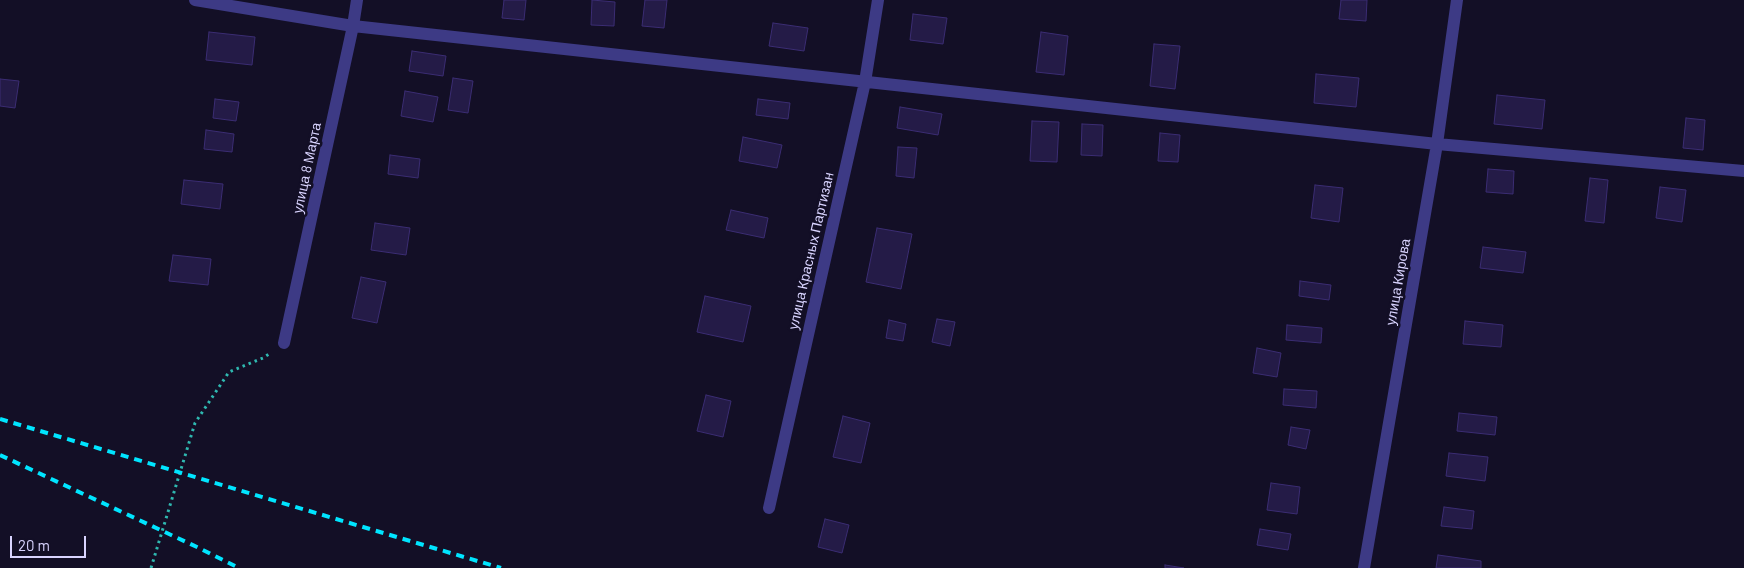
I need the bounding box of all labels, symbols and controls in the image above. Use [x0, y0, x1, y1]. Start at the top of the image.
street label: улица 8 Марта [289, 121, 325, 215]
street label: улица Красных Партизан [785, 171, 837, 331]
street label: улица Кирова [1382, 237, 1414, 327]
scale bar [12, 526, 89, 558]
text: 20 m [18, 536, 50, 554]

